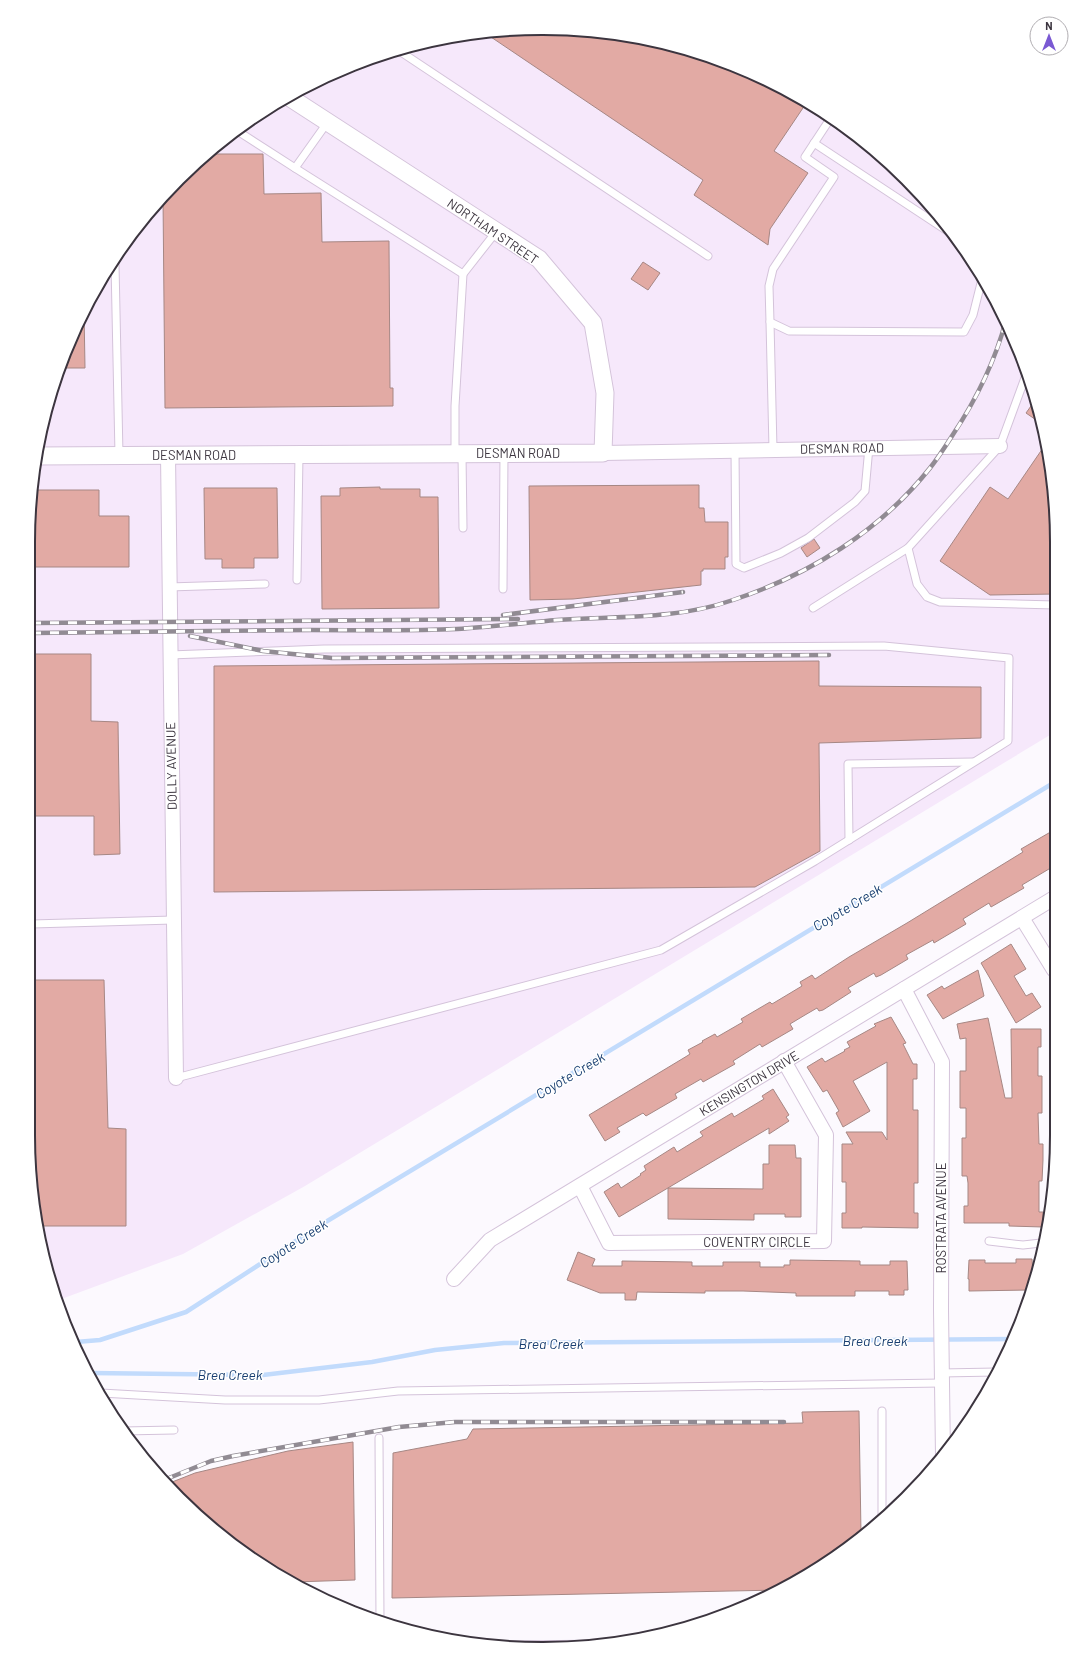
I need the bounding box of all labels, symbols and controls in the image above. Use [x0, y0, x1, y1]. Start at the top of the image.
north arrow [1029, 16, 1069, 56]
text: N [1045, 19, 1053, 32]
street label: NORTHAM STREET [444, 195, 542, 267]
street label: DESMAN ROAD [800, 439, 884, 457]
street label: DESMAN ROAD [476, 445, 560, 461]
street label: DESMAN ROAD [152, 447, 236, 463]
street label: DOLLY AVENUE [162, 722, 180, 810]
water label: Coyote Creek [809, 880, 885, 934]
street label: KENSINGTON DRIVE [696, 1047, 802, 1119]
water label: Coyote Creek [532, 1048, 608, 1102]
street label: ROSTRATA AVENUE [933, 1162, 949, 1274]
water label: Coyote Creek [256, 1215, 330, 1271]
street label: COVENTRY CIRCLE [703, 1234, 811, 1250]
water label: Brea Creek [842, 1332, 908, 1349]
water label: Brea Creek [518, 1335, 584, 1352]
water label: Brea Creek [197, 1366, 263, 1383]

